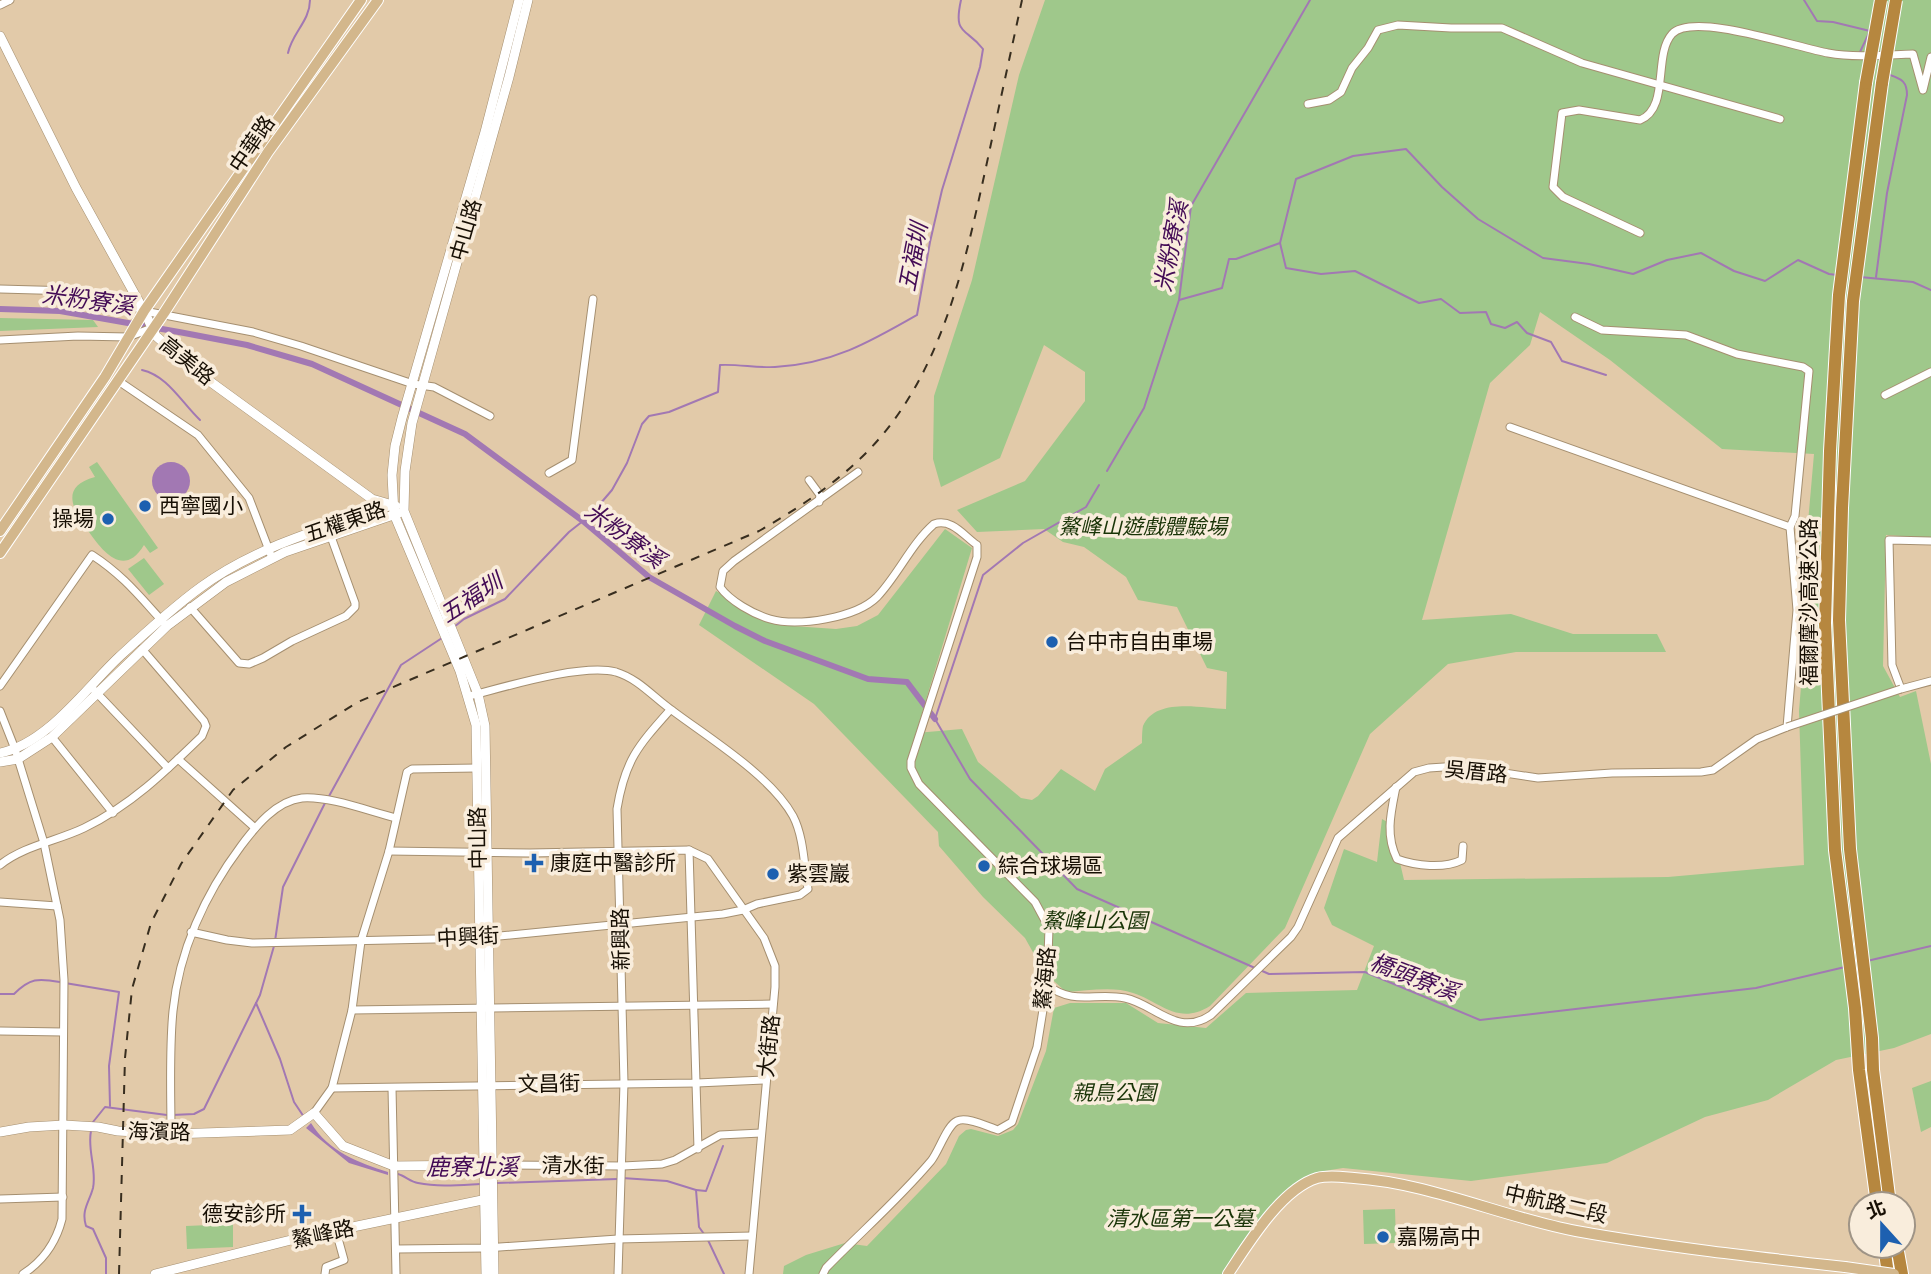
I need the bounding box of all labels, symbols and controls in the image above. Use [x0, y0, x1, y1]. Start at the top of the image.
street label: 中華路 [222, 109, 280, 177]
water label: 米粉寮溪 [1147, 195, 1195, 294]
street label: 中山路 [443, 196, 487, 264]
water label: 五福圳 [891, 217, 935, 294]
water label: 米粉寮溪 [40, 278, 139, 322]
street label: 高美路 [154, 330, 221, 391]
place label: 西寧國小 [159, 491, 243, 519]
street label: 五權東路 [300, 494, 389, 548]
water label: 米粉寮溪 [579, 495, 674, 576]
marker: 西寧國小 [137, 498, 153, 514]
place label: 操場 [52, 504, 94, 532]
marker: 操場 [100, 511, 116, 527]
park label: 鰲峰山遊戲體驗場 [1059, 512, 1229, 540]
street label: 福爾摩沙高速公路 [1794, 518, 1822, 686]
water label: 五福圳 [433, 564, 511, 629]
place label: 台中市自由車場 [1066, 627, 1213, 655]
marker: 台中市自由車場 [1044, 634, 1060, 650]
street label: 吳厝路 [1443, 754, 1509, 788]
street label: 中山路 [462, 806, 492, 870]
place label: 康庭中醫診所 [550, 848, 676, 876]
place label: 綜合球場區 [998, 851, 1103, 879]
marker: 康庭中醫診所 [524, 853, 544, 873]
marker: 綜合球場區 [976, 858, 992, 874]
place label: 紫雲巖 [787, 859, 850, 887]
marker: 紫雲巖 [765, 866, 781, 882]
park label: 鰲峰山公園 [1043, 906, 1150, 934]
street label: 新興路 [605, 907, 635, 971]
street label: 中興街 [436, 920, 500, 952]
street label: 鰲海路 [1027, 945, 1061, 1011]
water label: 橋頭寮溪 [1366, 946, 1465, 1009]
street label: 大街路 [751, 1013, 785, 1079]
street label: 文昌街 [517, 1068, 581, 1098]
park label: 親鳥公園 [1072, 1078, 1159, 1106]
street label: 海濱路 [127, 1116, 191, 1146]
street label: 清水街 [541, 1150, 605, 1180]
water label: 鹿寮北溪 [426, 1151, 521, 1182]
street label: 中航路二段 [1502, 1178, 1611, 1228]
north arrow [1847, 1190, 1917, 1260]
text: 北 [1862, 1194, 1889, 1224]
place label: 德安診所 [202, 1199, 286, 1227]
marker: 德安診所 [292, 1204, 312, 1224]
park label: 清水區第一公墓 [1107, 1204, 1256, 1232]
street label: 鰲峰路 [289, 1213, 357, 1253]
place label: 嘉陽高中 [1397, 1222, 1481, 1250]
marker: 嘉陽高中 [1375, 1229, 1391, 1245]

